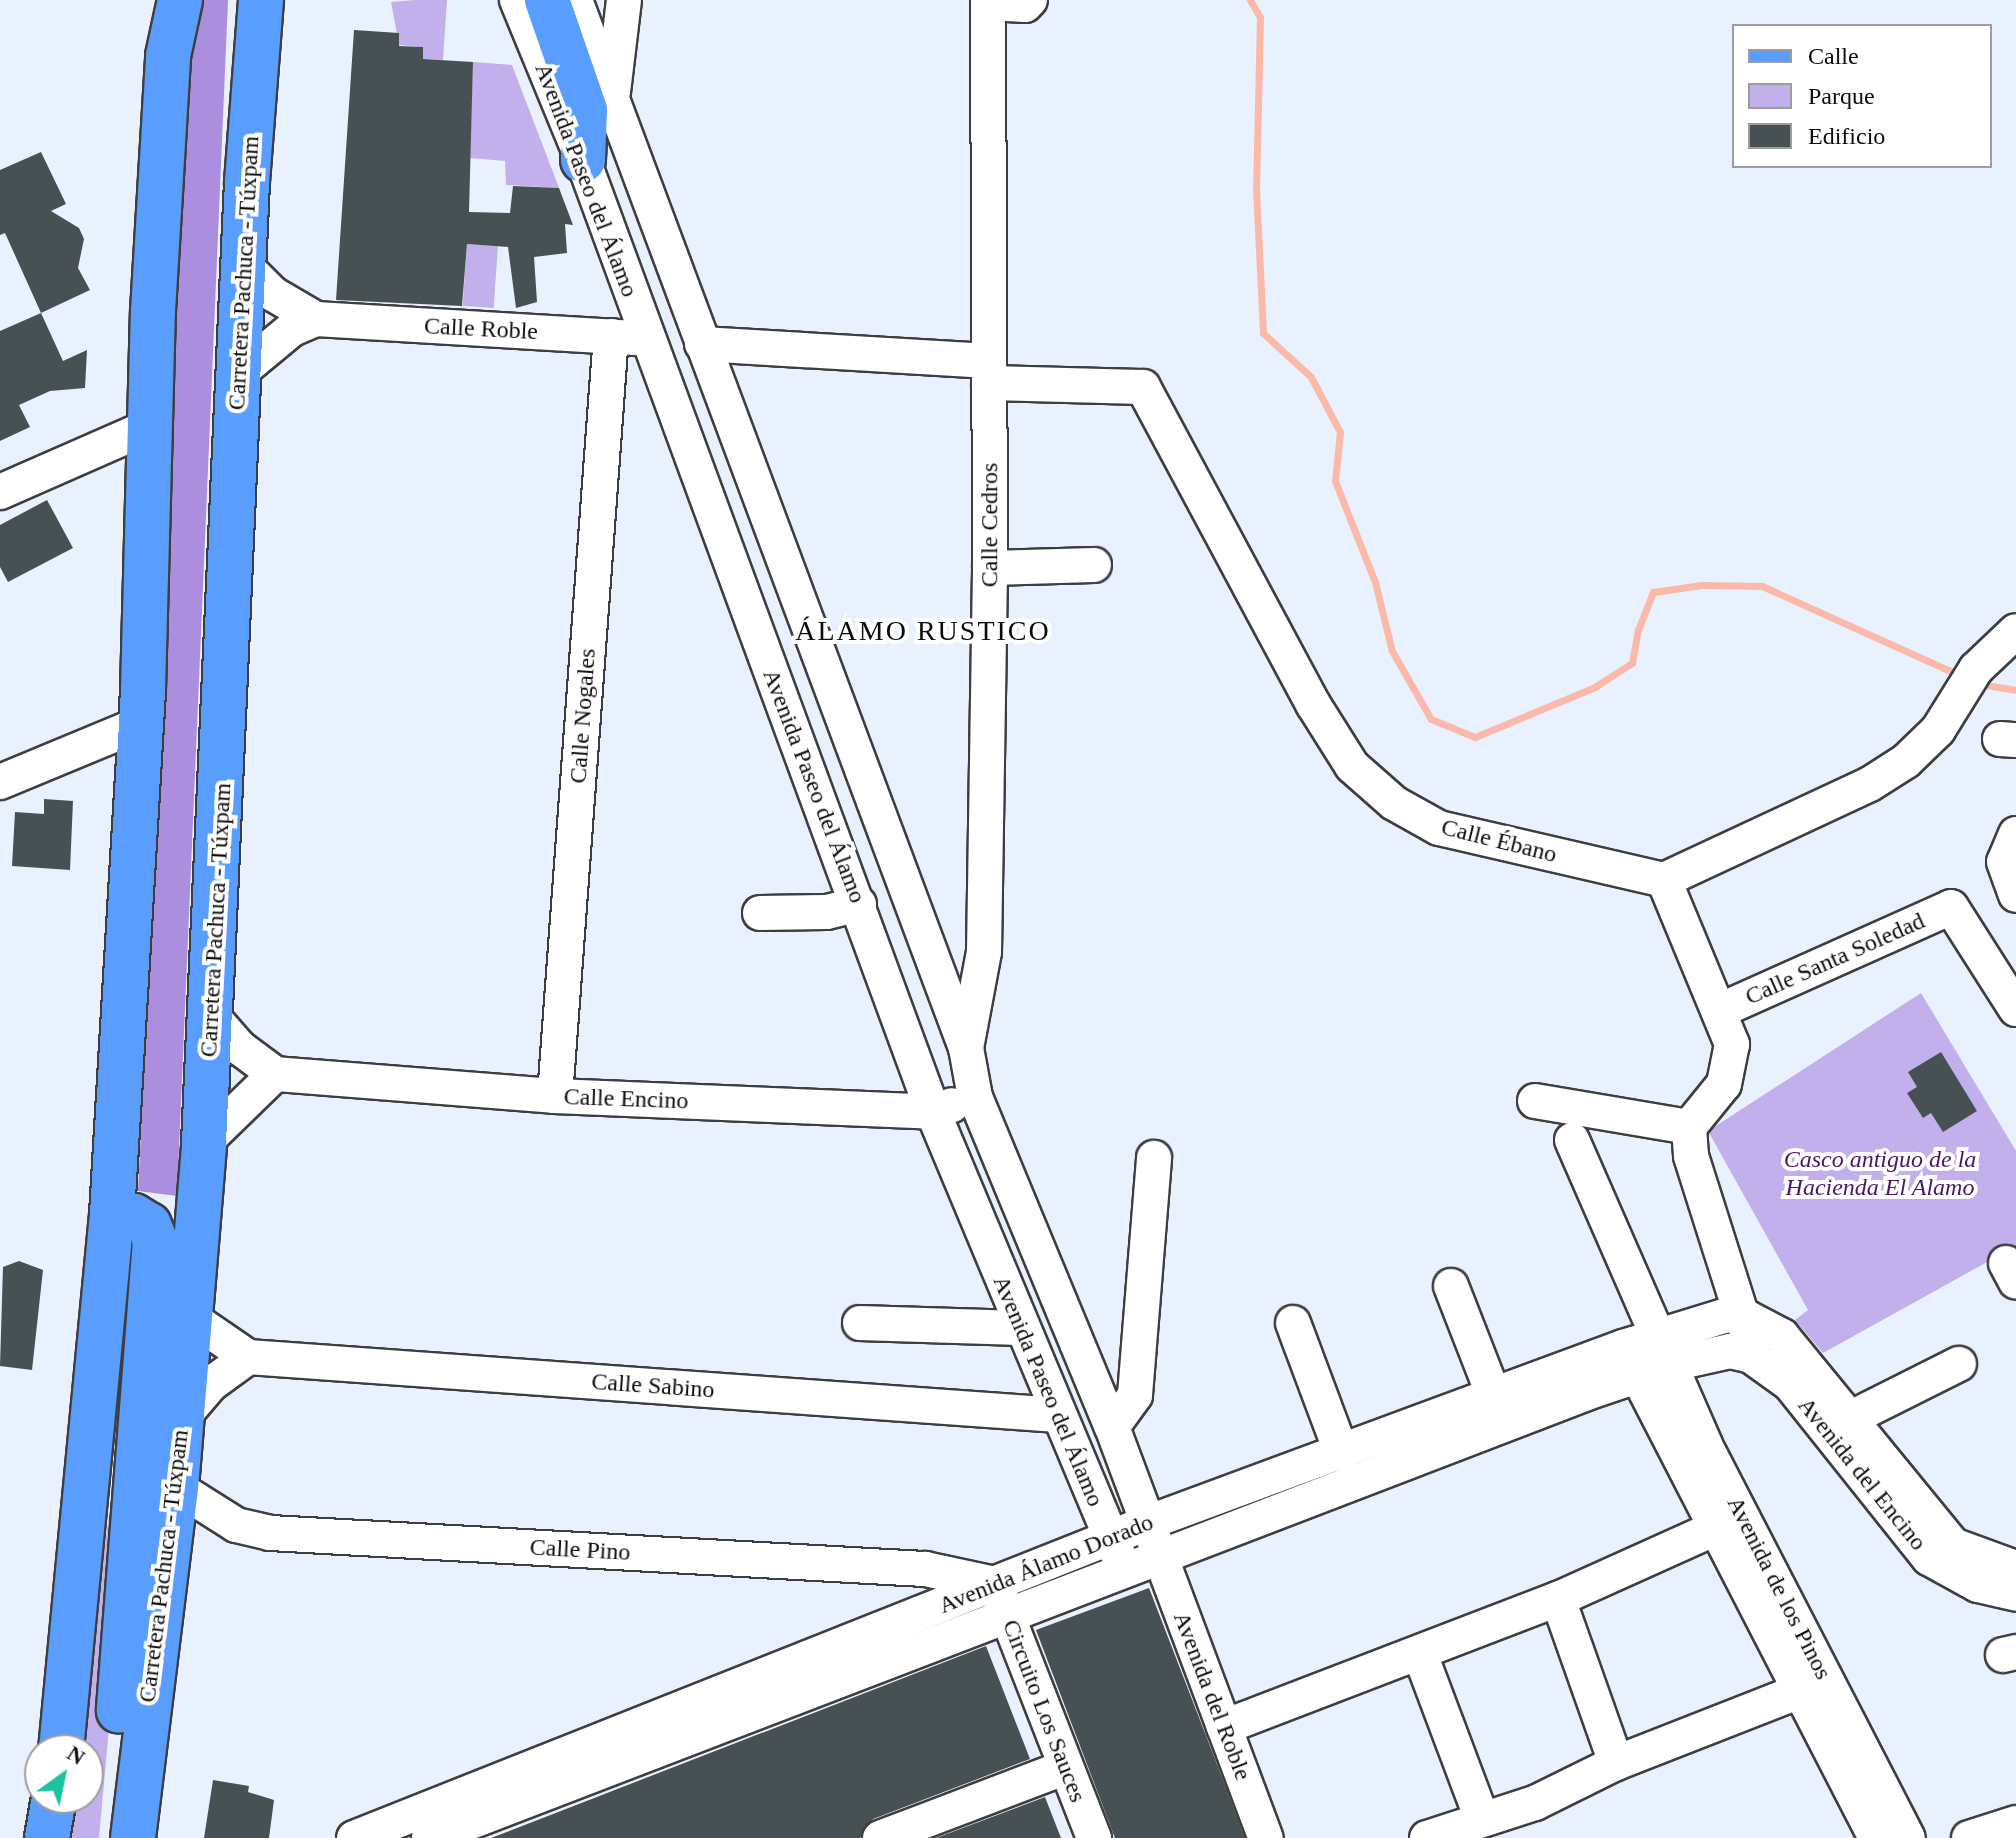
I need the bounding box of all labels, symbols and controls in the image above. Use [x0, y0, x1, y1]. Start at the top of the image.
legend [1732, 24, 1992, 168]
text: Calle [1808, 43, 1859, 69]
street label: Avenida Paseo del Álamo [528, 59, 644, 301]
text: Parque [1808, 83, 1875, 109]
text: Edificio [1808, 123, 1885, 149]
street label: Carretera Pachuca - Túxpam [222, 135, 266, 411]
street label: Calle Roble [423, 312, 539, 346]
street label: Calle Cedros [976, 463, 1004, 587]
district label: ÁLAMO RUSTICO [795, 614, 1051, 648]
street label: Calle Nogales [564, 648, 602, 784]
street label: Avenida Paseo del Álamo [756, 665, 872, 907]
street label: Carretera Pachuca - Túxpam [194, 782, 238, 1058]
street label: Calle Ébano [1438, 813, 1560, 869]
street label: Calle Santa Soledad [1741, 907, 1929, 1011]
street label: Calle Encino [563, 1082, 689, 1116]
park label: Casco antiguo de la Hacienda El Alamo [1784, 1146, 1976, 1202]
street label: Avenida Paseo del Álamo [986, 1271, 1110, 1511]
street label: Calle Sabino [590, 1367, 716, 1405]
street label: Avenida del Encino [1791, 1392, 1933, 1556]
street label: Carretera Pachuca - Túxpam [133, 1428, 195, 1704]
street label: Avenida de los Pinos [1720, 1492, 1838, 1684]
street label: Avenida Álamo Dorado [935, 1508, 1157, 1620]
street label: Calle Pino [529, 1533, 631, 1567]
street label: Avenida del Roble [1167, 1608, 1257, 1784]
street label: Circuito Los Sauces [996, 1616, 1092, 1806]
north arrow [24, 1734, 104, 1814]
text: N [63, 1740, 90, 1770]

